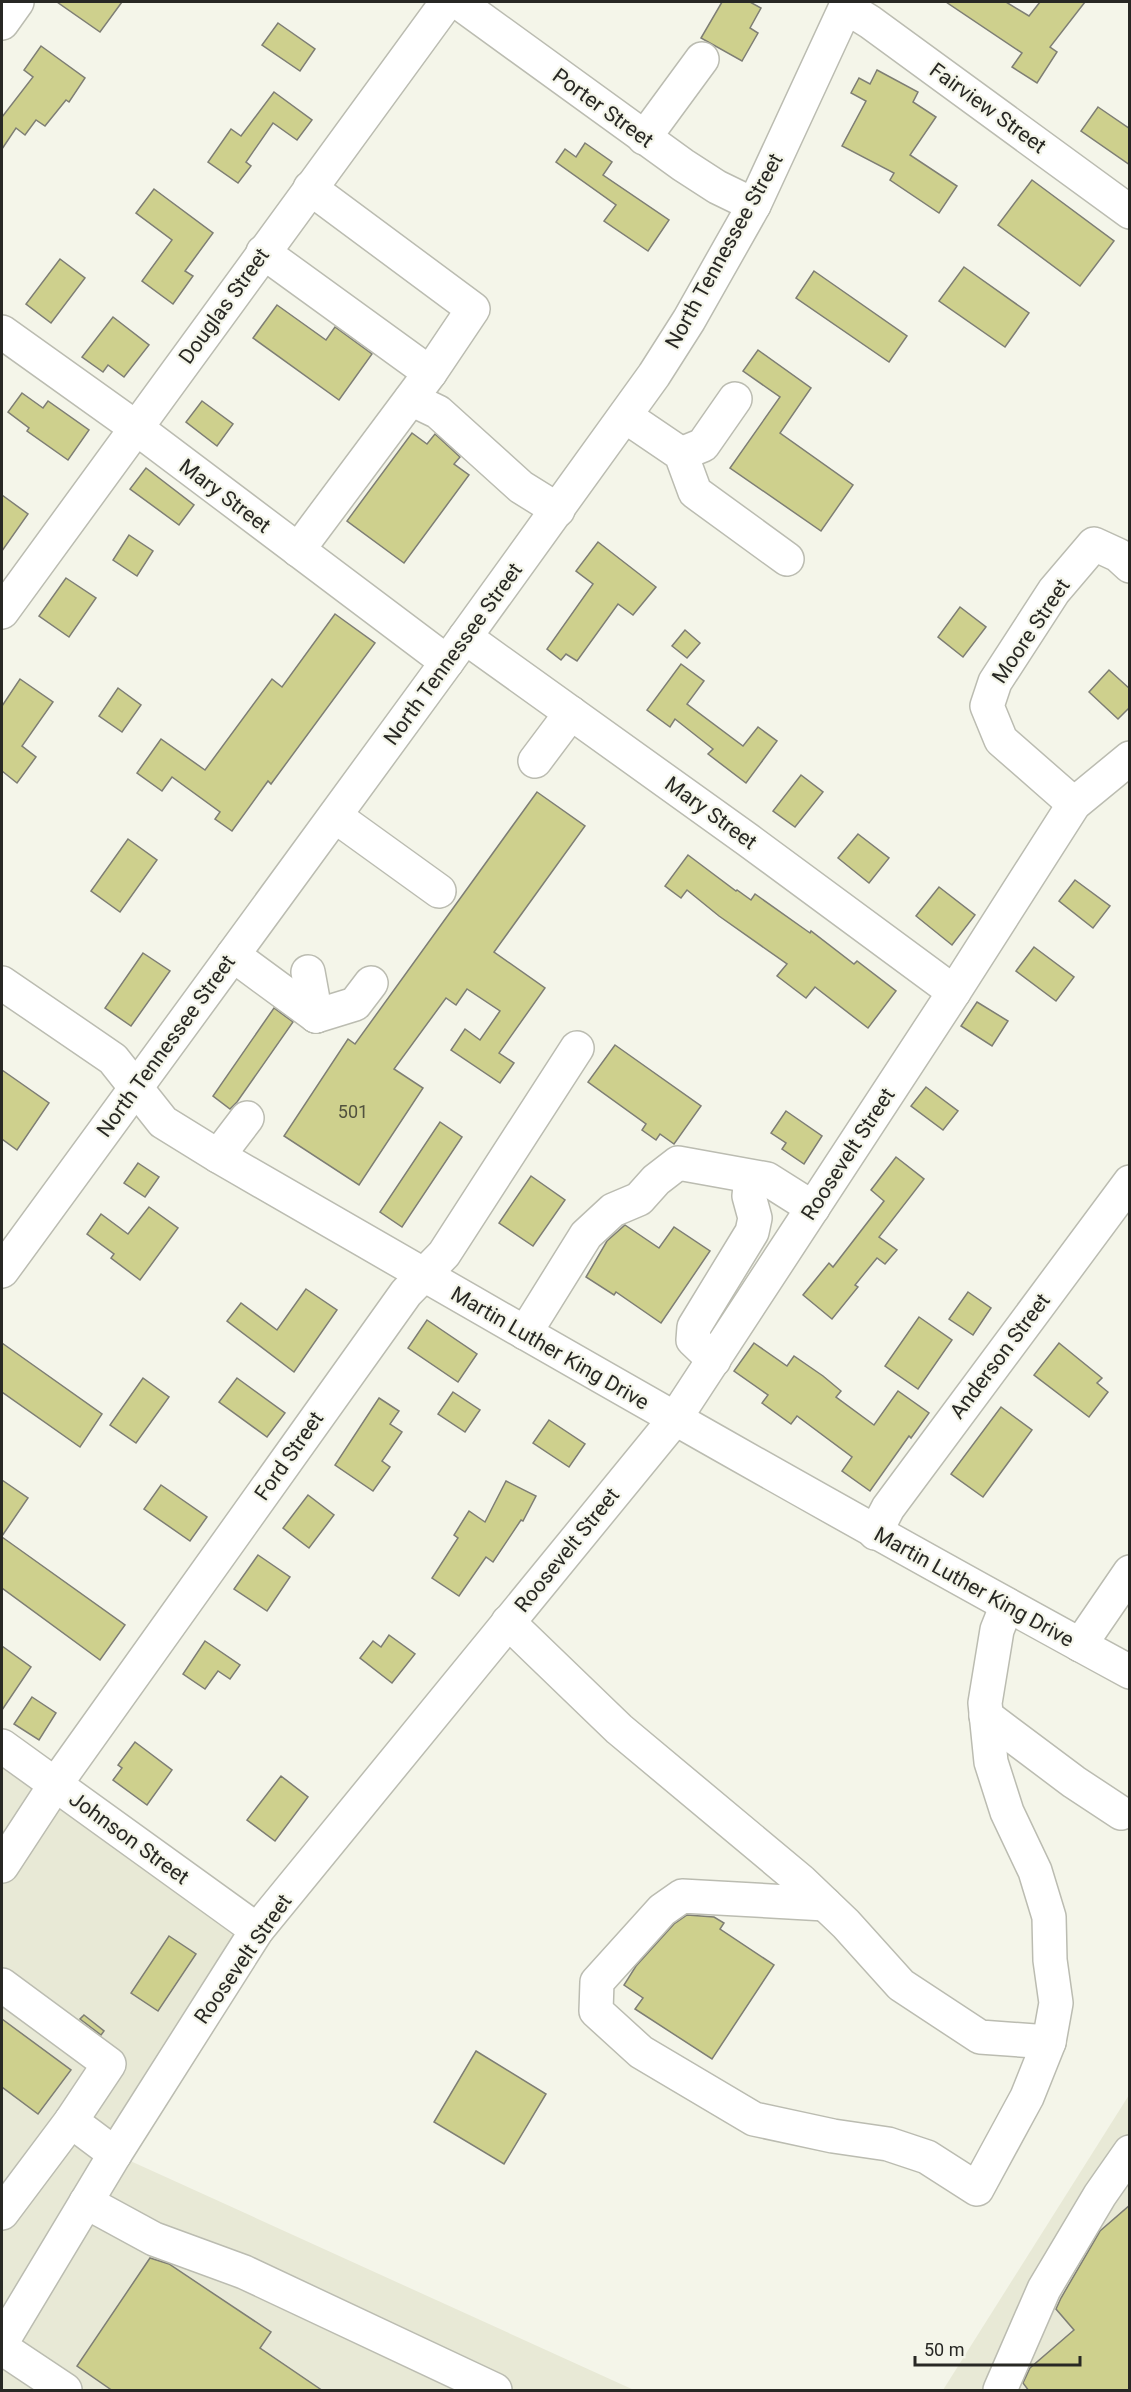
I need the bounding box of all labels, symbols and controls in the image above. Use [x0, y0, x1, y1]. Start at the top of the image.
street label: Fairview Street [925, 58, 1051, 158]
street label: Porter Street [548, 63, 658, 153]
street label: North Tennessee Street [660, 149, 788, 353]
street label: Douglas Street [174, 243, 274, 369]
street label: Mary Street [175, 454, 275, 538]
street label: North Tennessee Street [379, 558, 527, 750]
street label: Moore Street [987, 574, 1075, 688]
street label: Mary Street [660, 772, 762, 854]
street label: North Tennessee Street [92, 950, 240, 1142]
street label: Roosevelt Street [796, 1083, 900, 1224]
house number: 501 [338, 1101, 368, 1122]
street label: Martin Luther King Drive [447, 1281, 653, 1415]
street label: Anderson Street [945, 1289, 1055, 1423]
street label: Ford Street [250, 1407, 328, 1505]
street label: Roosevelt Street [510, 1483, 624, 1617]
street label: Martin Luther King Drive [870, 1522, 1078, 1652]
street label: Johnson Street [65, 1787, 193, 1889]
street label: Roosevelt Street [189, 1890, 297, 2028]
scale bar [915, 2329, 1080, 2367]
text: 50 m [924, 2339, 964, 2360]

